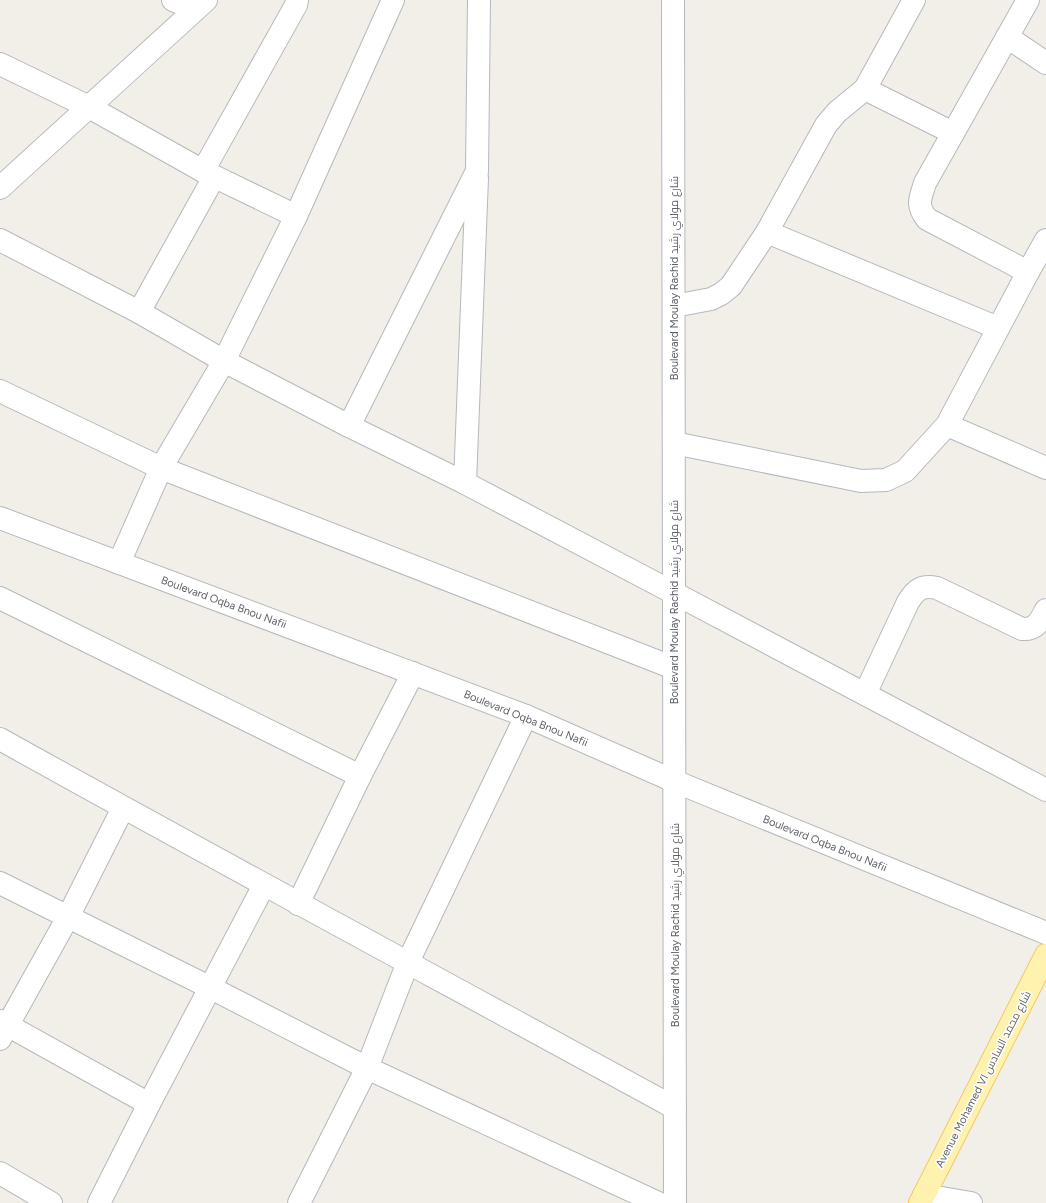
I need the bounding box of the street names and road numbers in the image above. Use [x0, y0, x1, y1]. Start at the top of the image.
street label: Boulevard Moulay Rachid شارع مولاي رشيد [668, 176, 683, 380]
street label: Boulevard Moulay Rachid شارع مولاي رشيد [668, 500, 683, 704]
street label: Boulevard Oqba Bnou Nafii [159, 574, 288, 631]
street label: Boulevard Oqba Bnou Nafii [462, 688, 590, 749]
street label: Boulevard Oqba Bnou Nafii [761, 813, 889, 874]
street label: Boulevard Moulay Rachid شارع مولاي رشيد [669, 823, 684, 1027]
street label: Avenue Mohamed VI شارع محمد السادس [933, 989, 1035, 1170]

